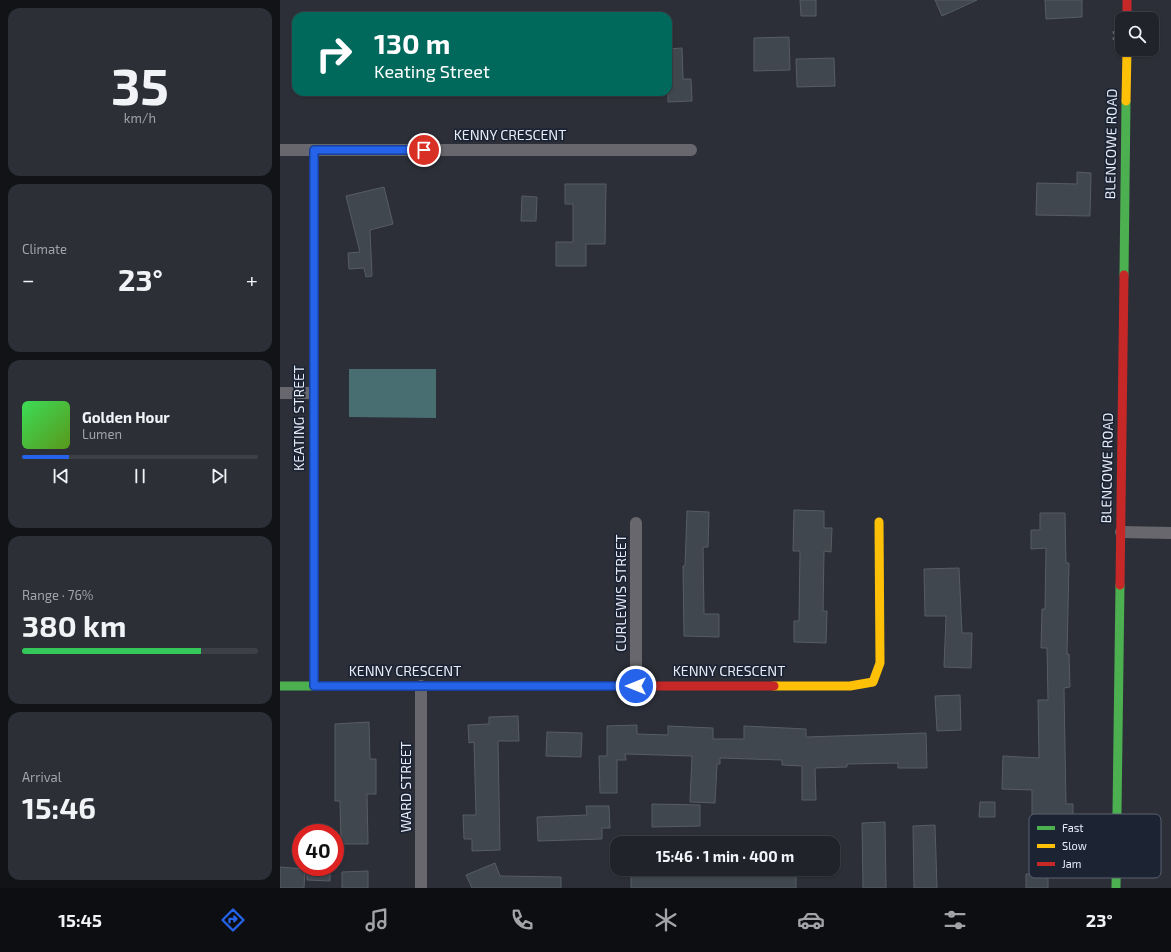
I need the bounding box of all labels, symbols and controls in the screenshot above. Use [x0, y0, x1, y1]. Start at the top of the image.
map controls [1115, 12, 1159, 56]
button: search [1115, 12, 1159, 56]
text: 130 m [374, 26, 450, 60]
icon: right [308, 28, 360, 80]
text: 35 [111, 53, 169, 115]
text: Keating Street [374, 60, 490, 82]
street label: BLENCOWE ROAD [1101, 88, 1120, 200]
text: km/h [124, 110, 156, 126]
street label: KENNY CRESCENT [454, 126, 566, 143]
pin [407, 133, 441, 167]
icon: arrive [413, 139, 435, 161]
text: Climate [22, 241, 67, 257]
text: 23° [118, 261, 163, 297]
text: − [22, 266, 35, 292]
text: + [246, 266, 258, 292]
street label: KEATING STREET [290, 365, 307, 471]
text: Golden Hour [82, 408, 170, 426]
street label: BLENCOWE ROAD [1097, 412, 1116, 524]
text: Lumen [82, 426, 122, 442]
icon: previous [50, 465, 72, 487]
icon: pause [129, 465, 151, 487]
icon: next [208, 465, 230, 487]
street label: CURLEWIS STREET [612, 534, 629, 652]
text: Range · 76% [22, 587, 94, 603]
text: 380 km [22, 607, 126, 643]
street label: KENNY CRESCENT [349, 662, 461, 679]
street label: KENNY CRESCENT [673, 662, 785, 679]
position arrow [615, 665, 657, 707]
street label: WARD STREET [397, 741, 414, 833]
text: Arrival [22, 769, 62, 785]
text: 15:46 [22, 789, 96, 825]
legend [1029, 814, 1161, 878]
text: Fast [1062, 821, 1084, 834]
speed limit sign: 40 [292, 824, 344, 876]
text: Slow [1062, 839, 1087, 852]
text: 15:46 · 1 min · 400 m [656, 847, 794, 865]
text: Jam [1062, 857, 1081, 870]
icon: directions [219, 906, 247, 934]
icon: music [363, 906, 391, 934]
icon: phone [508, 906, 536, 934]
icon: climate [652, 906, 680, 934]
icon: car [797, 906, 825, 934]
icon: filters [941, 906, 969, 934]
text: 15:45 [58, 909, 102, 931]
text: 23° [1086, 909, 1113, 931]

